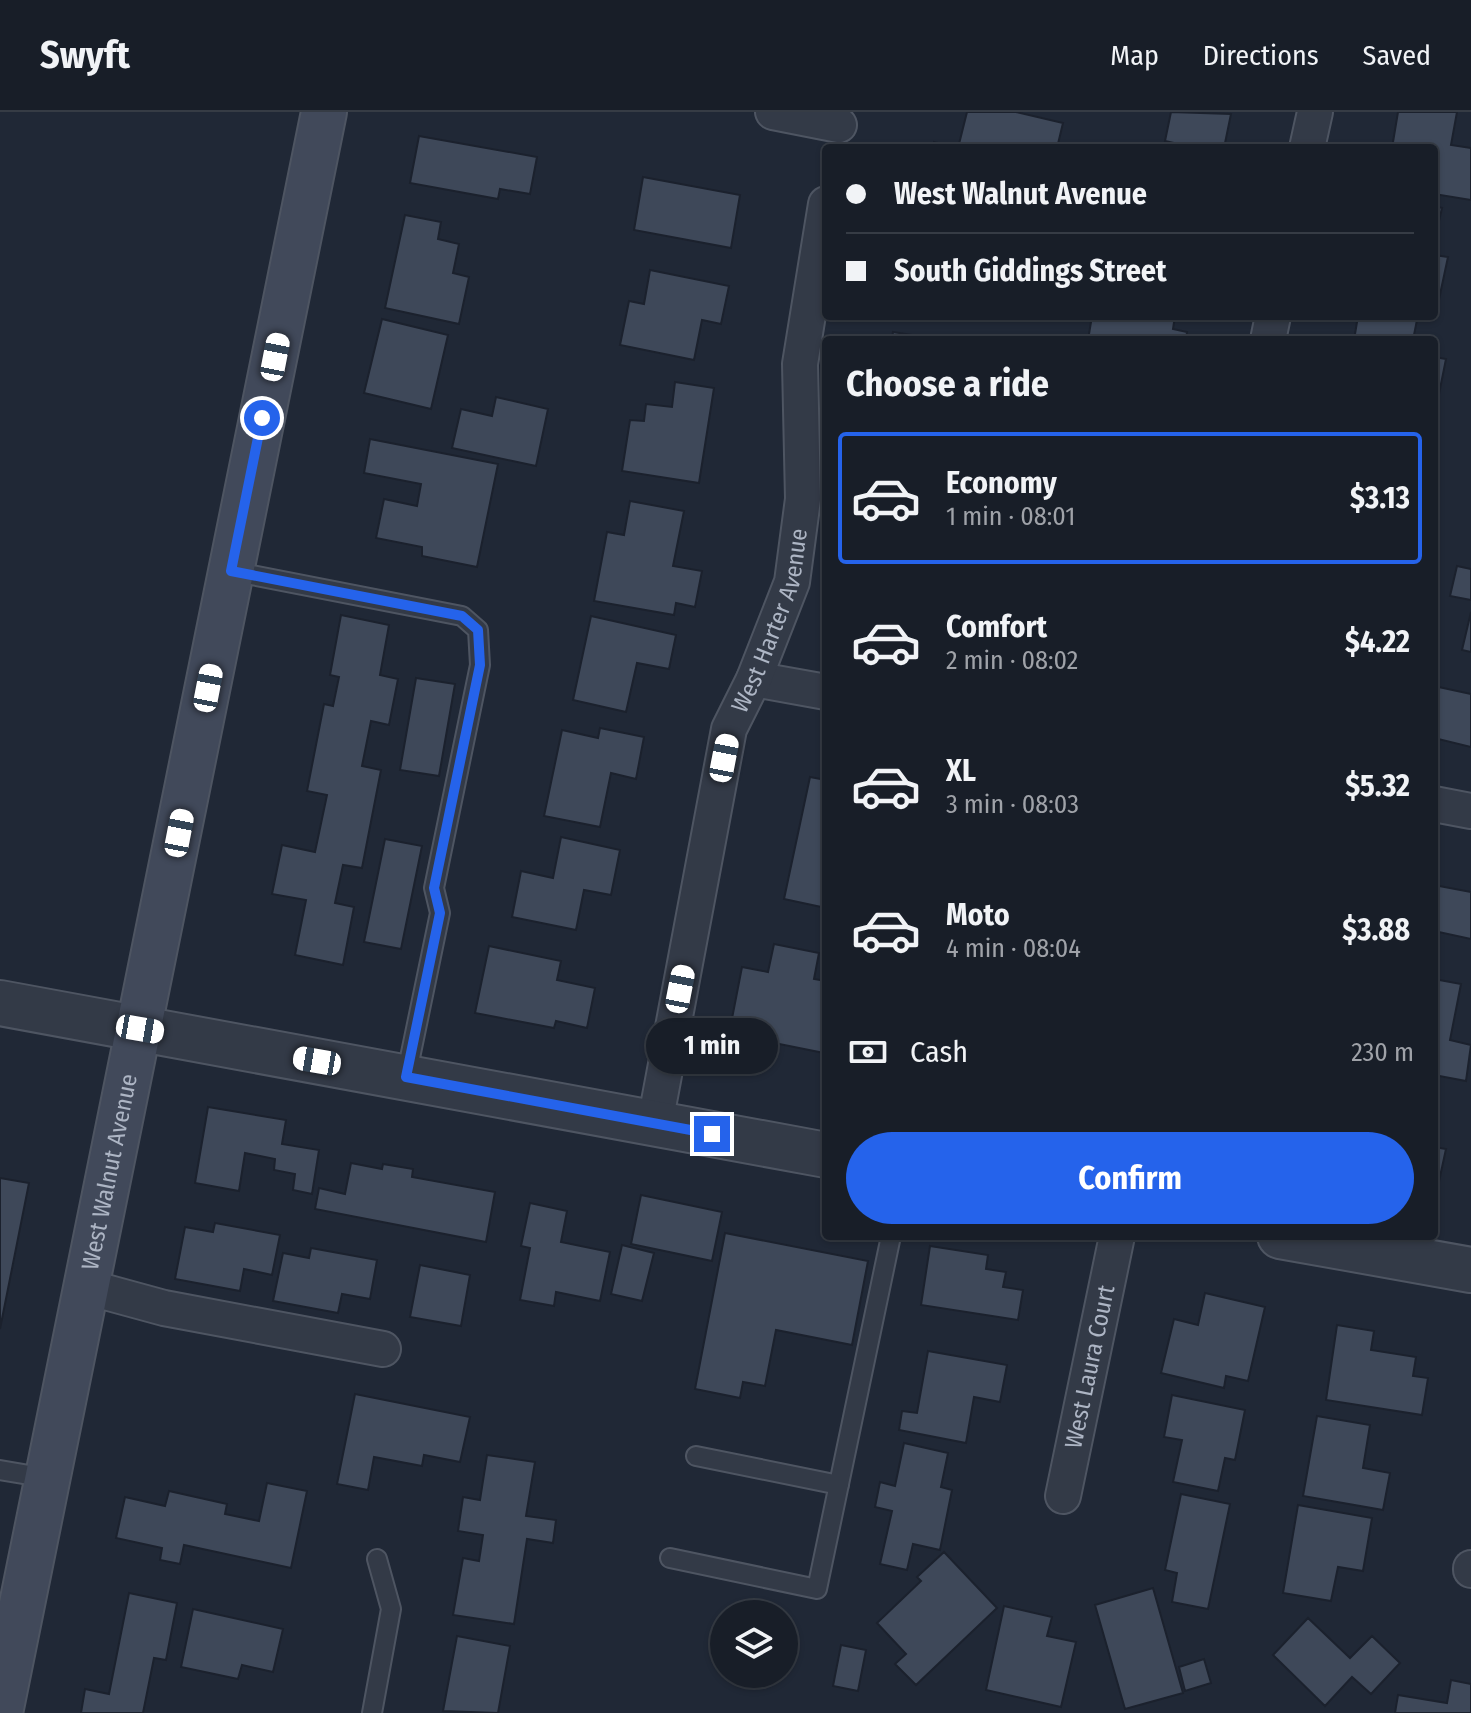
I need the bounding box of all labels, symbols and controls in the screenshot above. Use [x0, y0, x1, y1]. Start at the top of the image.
text: Swyft [40, 32, 130, 78]
text: Map [1110, 39, 1159, 72]
text: Directions [1203, 39, 1319, 72]
text: Saved [1363, 39, 1431, 72]
text: West Walnut Avenue [894, 176, 1147, 212]
text: South Giddings Street [894, 253, 1167, 289]
car [259, 331, 291, 383]
text: Choose a ride [846, 362, 1049, 406]
route start [244, 400, 280, 436]
icon: car [850, 462, 922, 534]
text: Economy [946, 465, 1057, 501]
text: $3.13 [1350, 480, 1410, 516]
text: 1 min · 08:01 [946, 501, 1075, 532]
street label: West Harter Avenue [726, 527, 813, 717]
icon: car [850, 606, 922, 678]
text: Comfort [946, 609, 1047, 645]
text: $4.22 [1345, 624, 1410, 660]
text: 2 min · 08:02 [946, 645, 1078, 676]
car [192, 662, 224, 714]
car [708, 732, 740, 784]
icon: car [850, 750, 922, 822]
text: XL [946, 753, 976, 789]
text: $5.32 [1345, 768, 1410, 804]
text: 3 min · 08:03 [946, 789, 1079, 820]
car [163, 807, 195, 859]
icon: car [850, 894, 922, 966]
text: Moto [946, 897, 1010, 933]
text: $3.88 [1342, 912, 1410, 948]
text: 4 min · 08:04 [946, 933, 1081, 964]
car [664, 963, 696, 1015]
car [114, 1013, 166, 1045]
callout: 1 min [646, 1018, 778, 1074]
text: 1 min [684, 1030, 740, 1061]
icon: cash [846, 1030, 890, 1074]
text: Cash [910, 1034, 968, 1070]
text: 230 m [1351, 1037, 1414, 1068]
car [291, 1045, 343, 1077]
street label: West Walnut Avenue [76, 1071, 143, 1272]
route end [694, 1116, 730, 1152]
button: Confirm [846, 1132, 1414, 1224]
street label: West Laura Court [1059, 1282, 1120, 1451]
map controls [710, 1600, 798, 1688]
button: layers [710, 1600, 798, 1688]

